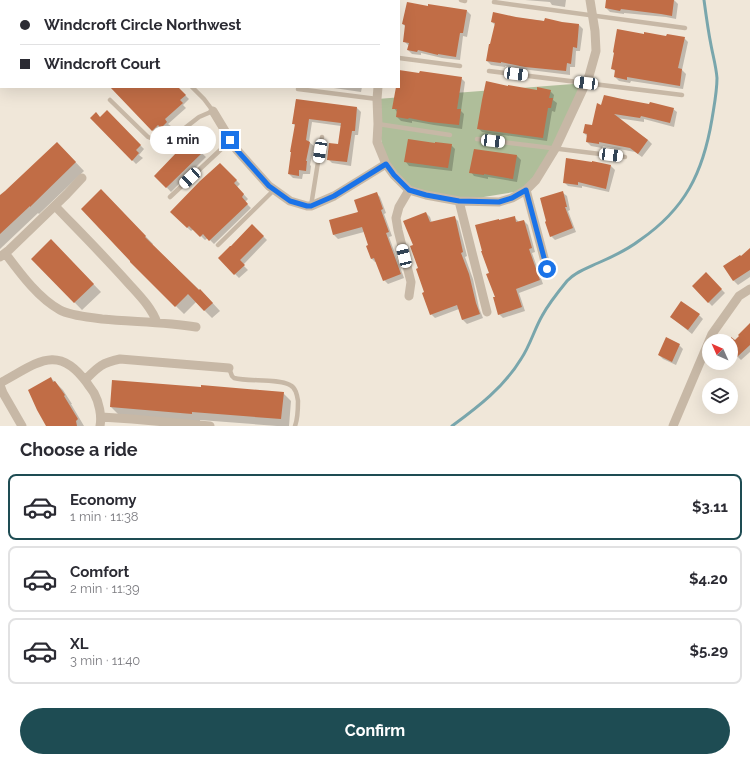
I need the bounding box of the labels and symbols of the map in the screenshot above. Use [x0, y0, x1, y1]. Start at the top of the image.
car [503, 67, 529, 81]
car [573, 76, 599, 90]
callout: 1 min [150, 126, 216, 154]
route end [221, 131, 239, 149]
car [480, 134, 506, 148]
car [312, 138, 328, 164]
car [598, 148, 624, 162]
car [177, 165, 203, 191]
car [395, 243, 413, 269]
route start [538, 260, 556, 278]
north arrow [702, 334, 738, 370]

